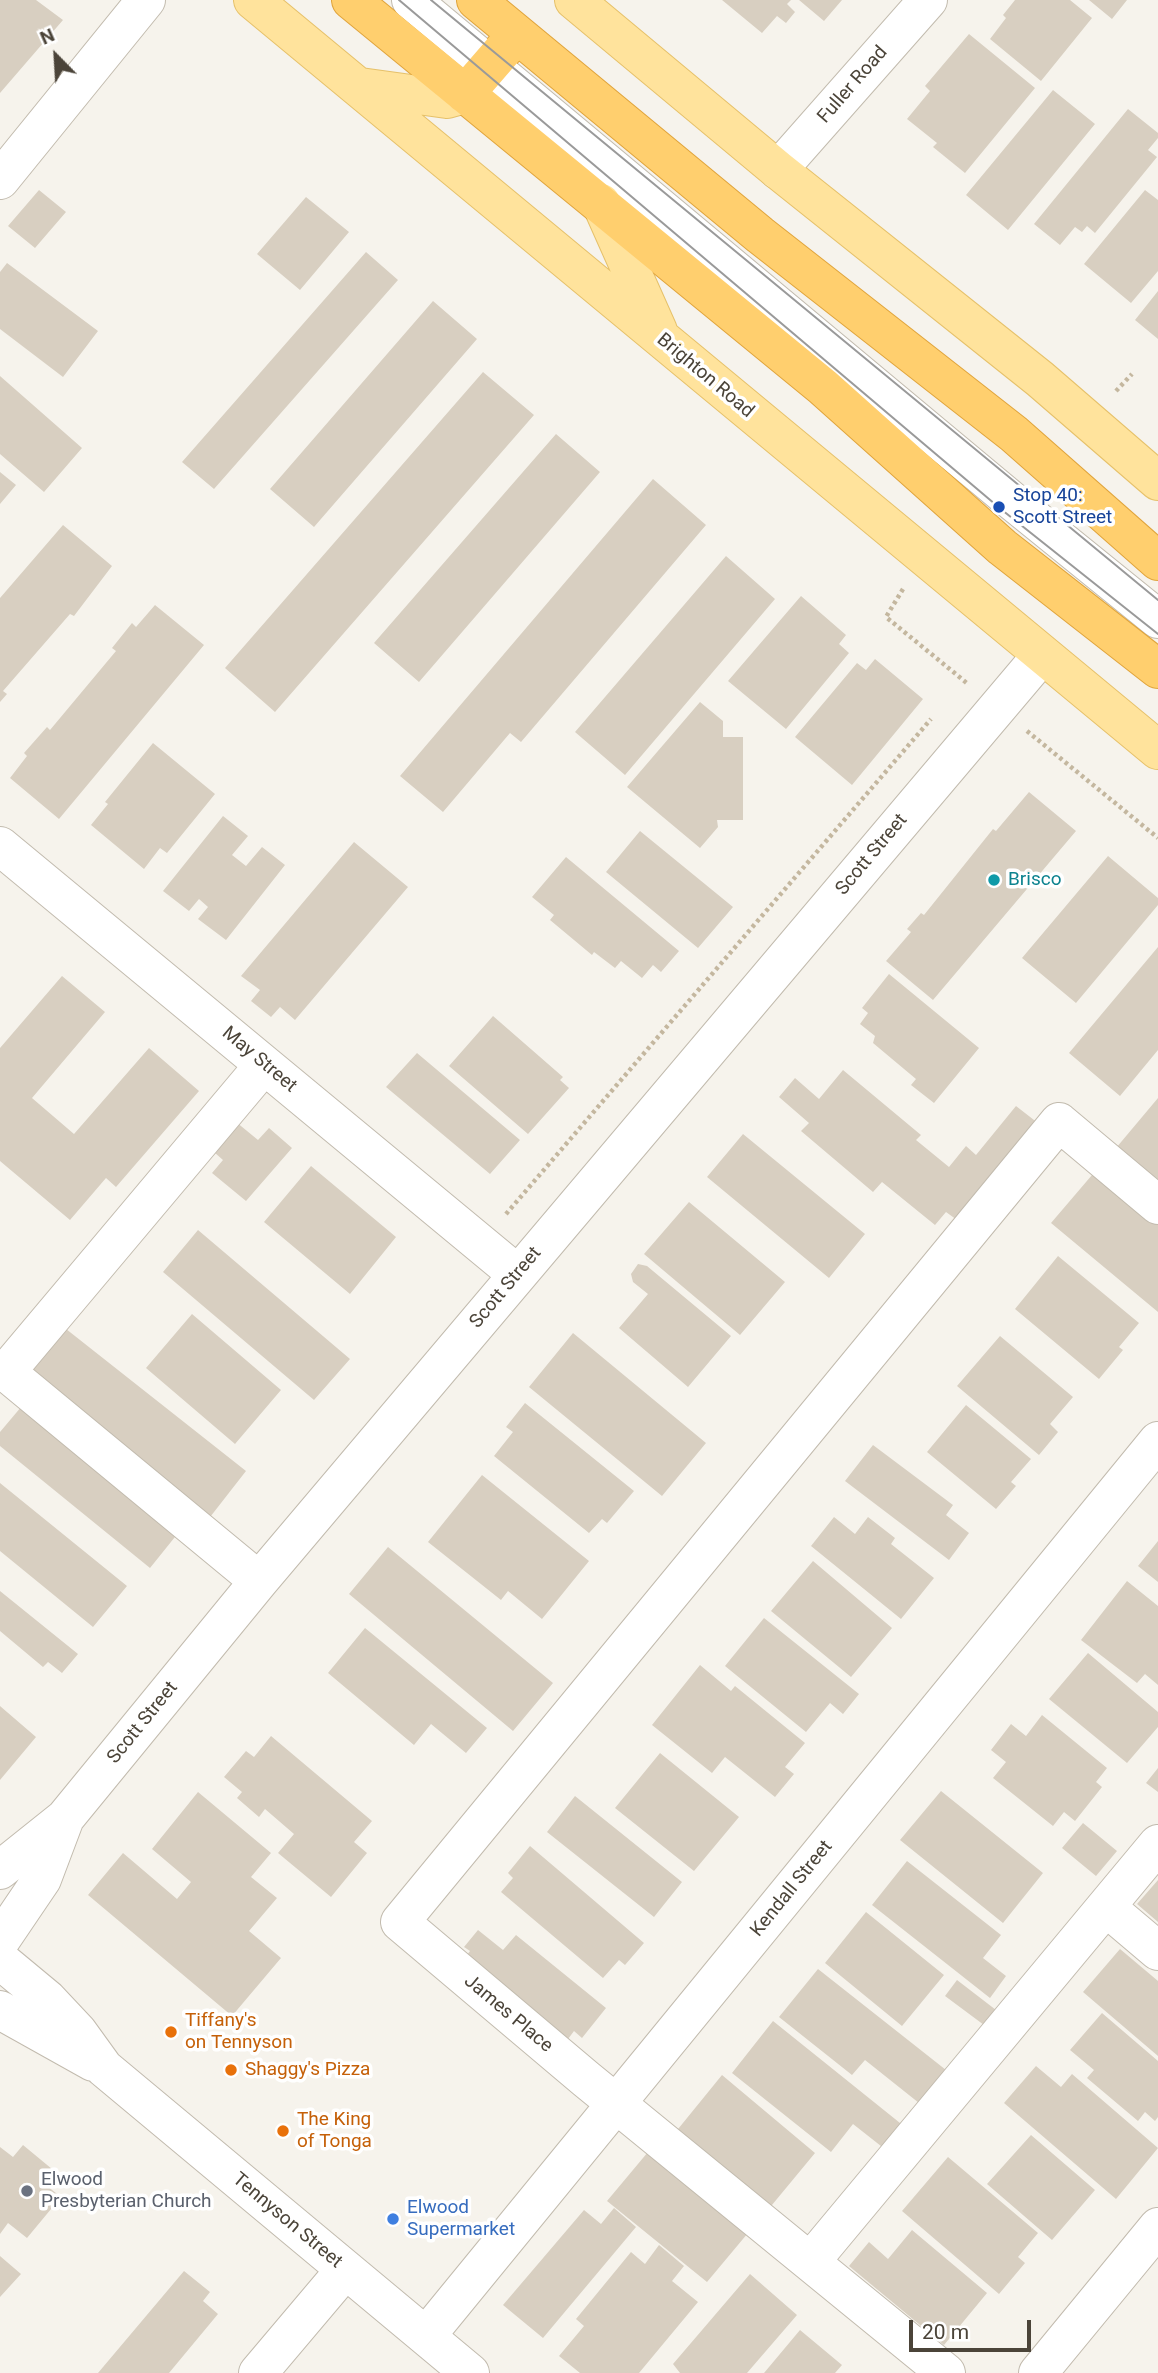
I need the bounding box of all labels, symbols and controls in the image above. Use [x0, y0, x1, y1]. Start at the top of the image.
north arrow [21, 21, 91, 91]
text: N [36, 23, 58, 50]
street label: Fuller Road [813, 42, 893, 128]
street label: Brighton Road [652, 329, 758, 423]
place label: Stop 40: Scott Street [1013, 485, 1112, 529]
marker: Stop 40: Scott Street [991, 499, 1007, 515]
street label: Scott Street [831, 810, 913, 900]
place label: Brisco [1008, 869, 1061, 891]
marker: Brisco [986, 872, 1002, 888]
street label: May Street [217, 1022, 301, 1098]
street label: Scott Street [465, 1243, 547, 1333]
street label: Scott Street [103, 1677, 183, 1769]
street label: Kendall Street [746, 1836, 838, 1942]
street label: James Place [459, 1970, 557, 2058]
place label: Tiffany's on Tennyson [185, 2010, 293, 2054]
marker: Tiffany's on Tennyson [163, 2024, 179, 2040]
place label: Shaggy's Pizza [245, 2059, 370, 2081]
marker: Shaggy's Pizza [223, 2062, 239, 2078]
place label: The King of Tonga [297, 2109, 372, 2153]
marker: The King of Tonga [275, 2123, 291, 2139]
street label: Tennyson Street [227, 2168, 347, 2274]
place label: Elwood Presbyterian Church [41, 2169, 212, 2213]
marker: Elwood Presbyterian Church [19, 2183, 35, 2199]
place label: Elwood Supermarket [407, 2197, 515, 2241]
marker: Elwood Supermarket [385, 2211, 401, 2227]
scale bar [913, 2306, 1036, 2350]
text: 20 m [922, 2320, 969, 2344]

